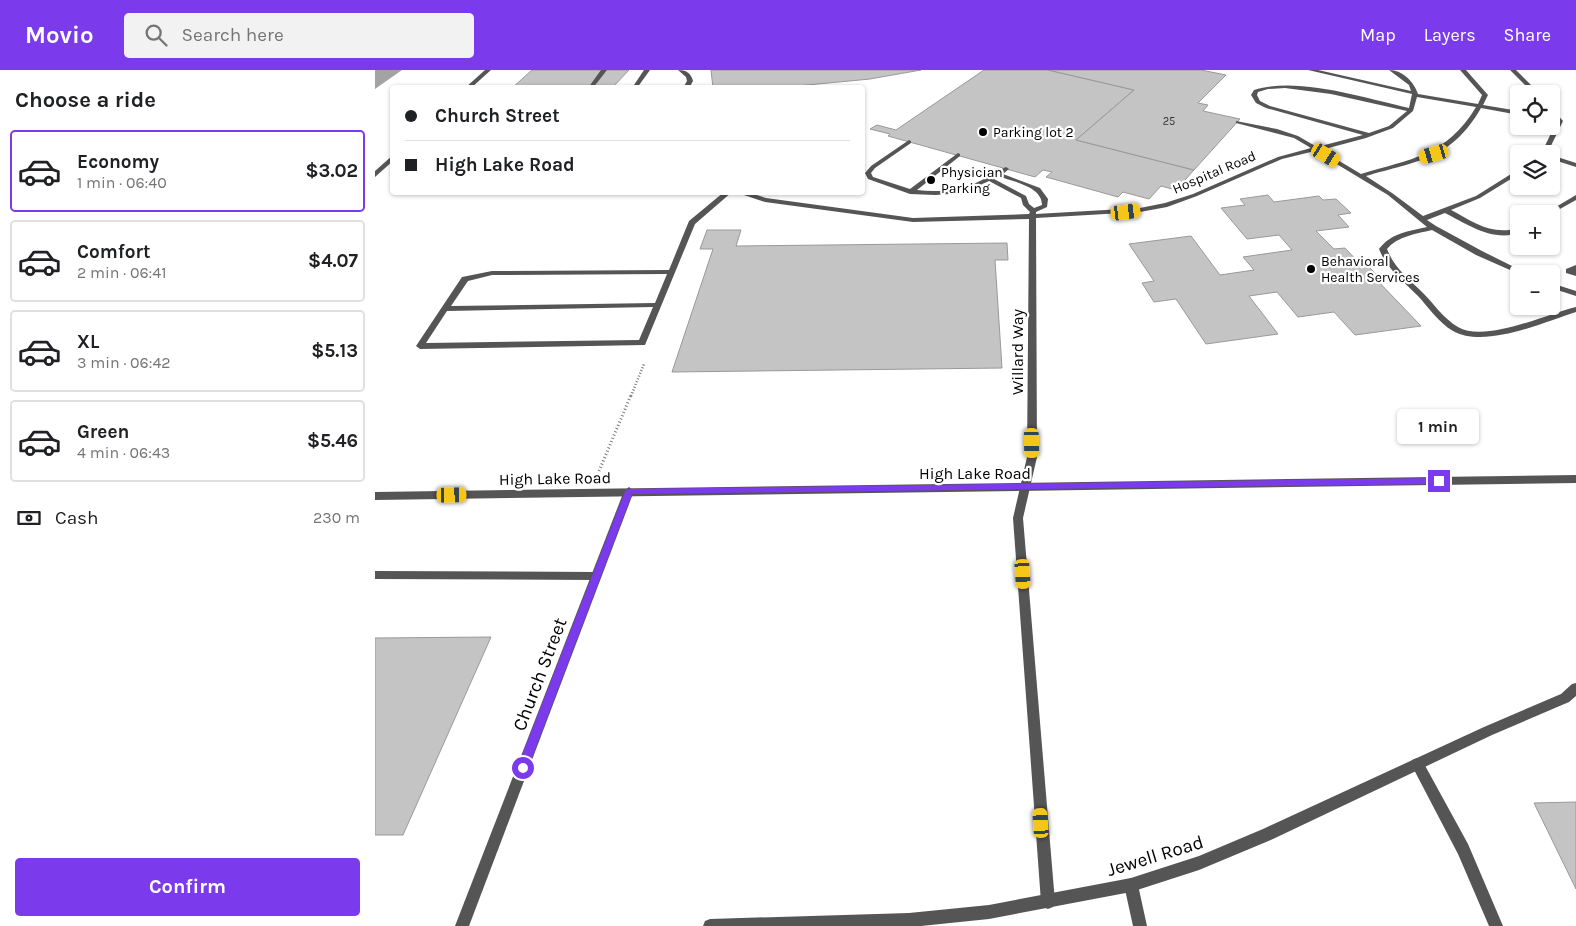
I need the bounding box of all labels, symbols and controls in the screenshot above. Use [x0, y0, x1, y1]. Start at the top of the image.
search box [124, 13, 474, 58]
text: Movio [25, 21, 94, 49]
icon: search [142, 21, 170, 49]
text: Search here [182, 24, 284, 46]
text: Map [1360, 24, 1396, 46]
text: Layers [1424, 24, 1476, 46]
text: Share [1504, 24, 1551, 46]
map controls [1510, 85, 1560, 315]
button: locate [1510, 85, 1560, 135]
text: Choose a ride [15, 87, 156, 113]
text: Church Street [435, 105, 560, 127]
house number: 25 [1163, 115, 1175, 128]
place label: Parking lot 2 [993, 124, 1074, 141]
marker: Parking lot 2 [977, 126, 989, 138]
car [1309, 141, 1342, 169]
car [1417, 143, 1450, 165]
button: layers [1510, 145, 1560, 195]
street label: Hospital Road [1170, 147, 1259, 198]
icon: car [17, 149, 62, 194]
text: Economy [77, 151, 159, 173]
text: High Lake Road [435, 154, 575, 176]
text: $3.02 [305, 160, 358, 182]
place label: Physician Parking [941, 164, 1003, 197]
text: 1 min · 06:40 [77, 173, 167, 192]
marker: Physician Parking [925, 174, 937, 186]
car [1110, 203, 1141, 221]
button: + [1510, 205, 1560, 255]
icon: car [17, 239, 62, 284]
text: Comfort [77, 241, 151, 263]
text: $4.07 [308, 250, 358, 272]
place label: Behavioral Health Services [1321, 253, 1420, 286]
text: 2 min · 06:41 [77, 263, 167, 282]
marker: Behavioral Health Services [1305, 263, 1317, 275]
button: − [1510, 265, 1560, 315]
street label: Willard Way [1008, 308, 1027, 395]
icon: car [17, 329, 62, 374]
text: XL [77, 331, 99, 353]
text: $5.13 [311, 340, 358, 362]
text: 3 min · 06:42 [77, 353, 171, 372]
callout: 1 min [1398, 408, 1480, 444]
text: 1 min [1418, 417, 1458, 436]
icon: car [17, 419, 62, 464]
text: Green [77, 421, 129, 443]
car [1024, 428, 1039, 458]
text: $5.46 [307, 430, 358, 452]
text: 4 min · 06:43 [77, 443, 170, 462]
street label: High Lake Road [919, 464, 1031, 483]
street label: High Lake Road [499, 468, 611, 489]
route end [1428, 470, 1450, 492]
car [436, 487, 467, 503]
icon: cash [15, 504, 43, 532]
text: Cash [55, 507, 99, 529]
text: 230 m [313, 508, 360, 527]
car [1014, 559, 1031, 589]
street label: Church Street [508, 615, 572, 734]
route start [512, 757, 534, 779]
car [1032, 808, 1049, 838]
street label: Jewell Road [1104, 831, 1206, 881]
button: Confirm [15, 858, 360, 916]

